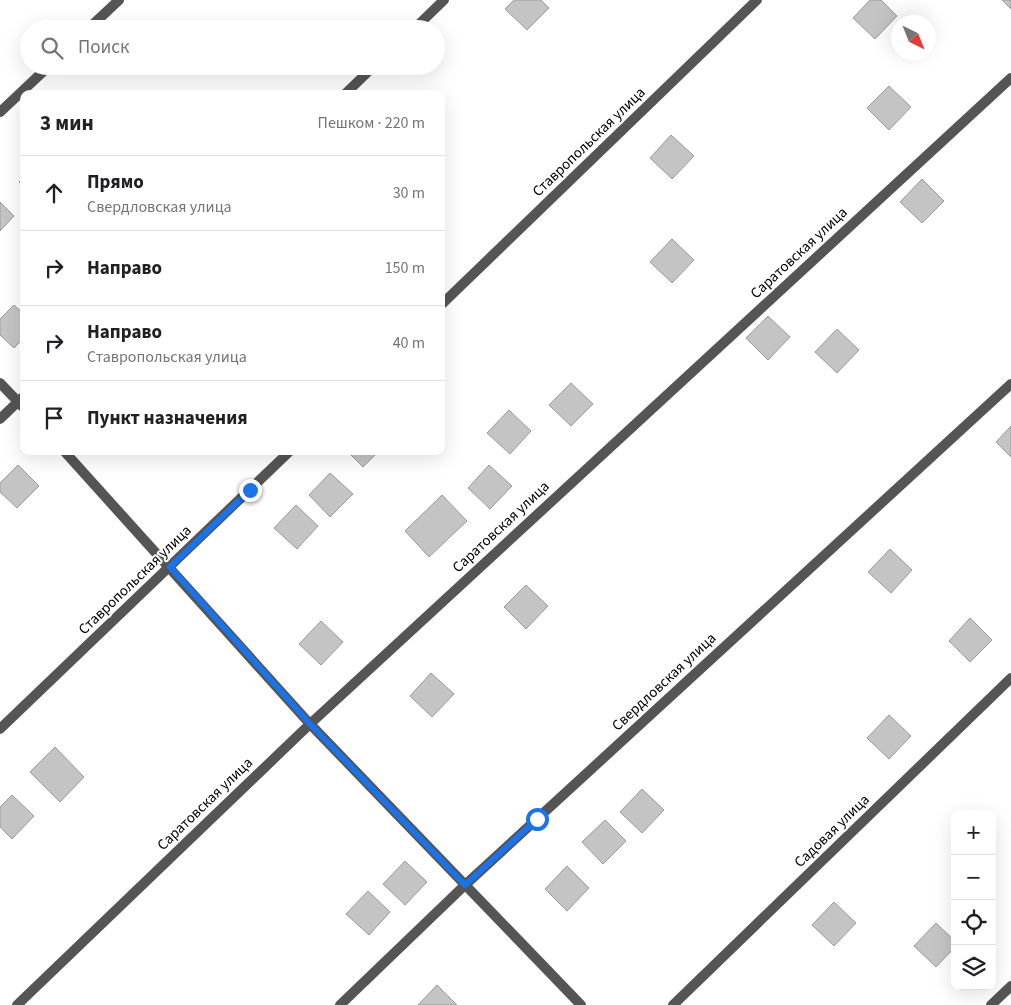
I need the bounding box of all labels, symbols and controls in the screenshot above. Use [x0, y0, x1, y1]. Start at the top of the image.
north arrow [891, 15, 936, 60]
search box [20, 20, 445, 75]
icon: search [38, 34, 66, 62]
text: Поиск [78, 34, 129, 61]
street label: Ставропольская улица [528, 82, 650, 202]
text: 3 мин [40, 108, 94, 138]
text: Пешком · 220 m [318, 112, 425, 134]
text: Прямо [87, 169, 144, 196]
icon: ahead [40, 179, 68, 207]
text: 30 m [393, 182, 425, 204]
text: Свердловская улица [87, 196, 232, 218]
street label: Саратовская улица [746, 202, 852, 304]
icon: right [40, 254, 68, 282]
text: Направо [87, 255, 162, 282]
text: 150 m [385, 257, 425, 279]
text: Направо [87, 319, 162, 346]
icon: right [40, 329, 68, 357]
text: 40 m [393, 332, 425, 354]
text: Ставропольская улица [87, 346, 247, 368]
icon: arrive [40, 404, 68, 432]
text: Пункт назначения [87, 405, 248, 432]
street label: Саратовская улица [448, 476, 554, 578]
route end [239, 479, 262, 502]
street label: Ставропольская улица [74, 520, 196, 640]
street label: Свердловская улица [607, 628, 721, 736]
street label: Саратовская улица [152, 753, 258, 855]
street label: Садовая улица [790, 790, 874, 872]
route start [526, 808, 549, 831]
map controls [951, 810, 996, 990]
button: + [951, 810, 996, 855]
button: − [951, 855, 996, 900]
button: locate [951, 900, 996, 945]
button: layers [951, 945, 996, 990]

